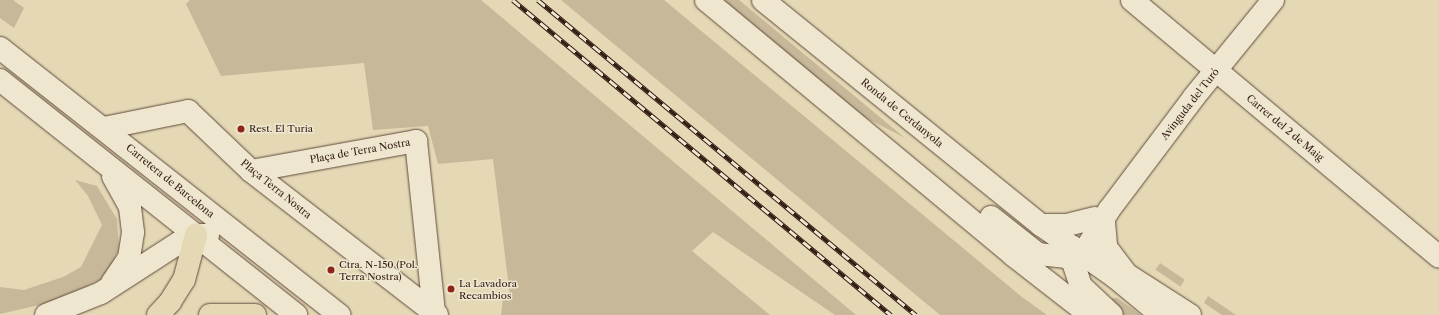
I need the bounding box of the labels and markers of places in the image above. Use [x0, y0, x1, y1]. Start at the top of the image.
place label: Rest. El Turia [249, 123, 313, 135]
marker: Rest. El Turia [236, 124, 246, 134]
place label: Ctra. N-150 (Pol. Terra Nostra) [339, 258, 417, 282]
marker: Ctra. N-150 (Pol. Terra Nostra) [326, 265, 336, 275]
place label: La Lavadora Recambios [459, 277, 517, 300]
marker: La Lavadora Recambios [446, 284, 456, 294]

